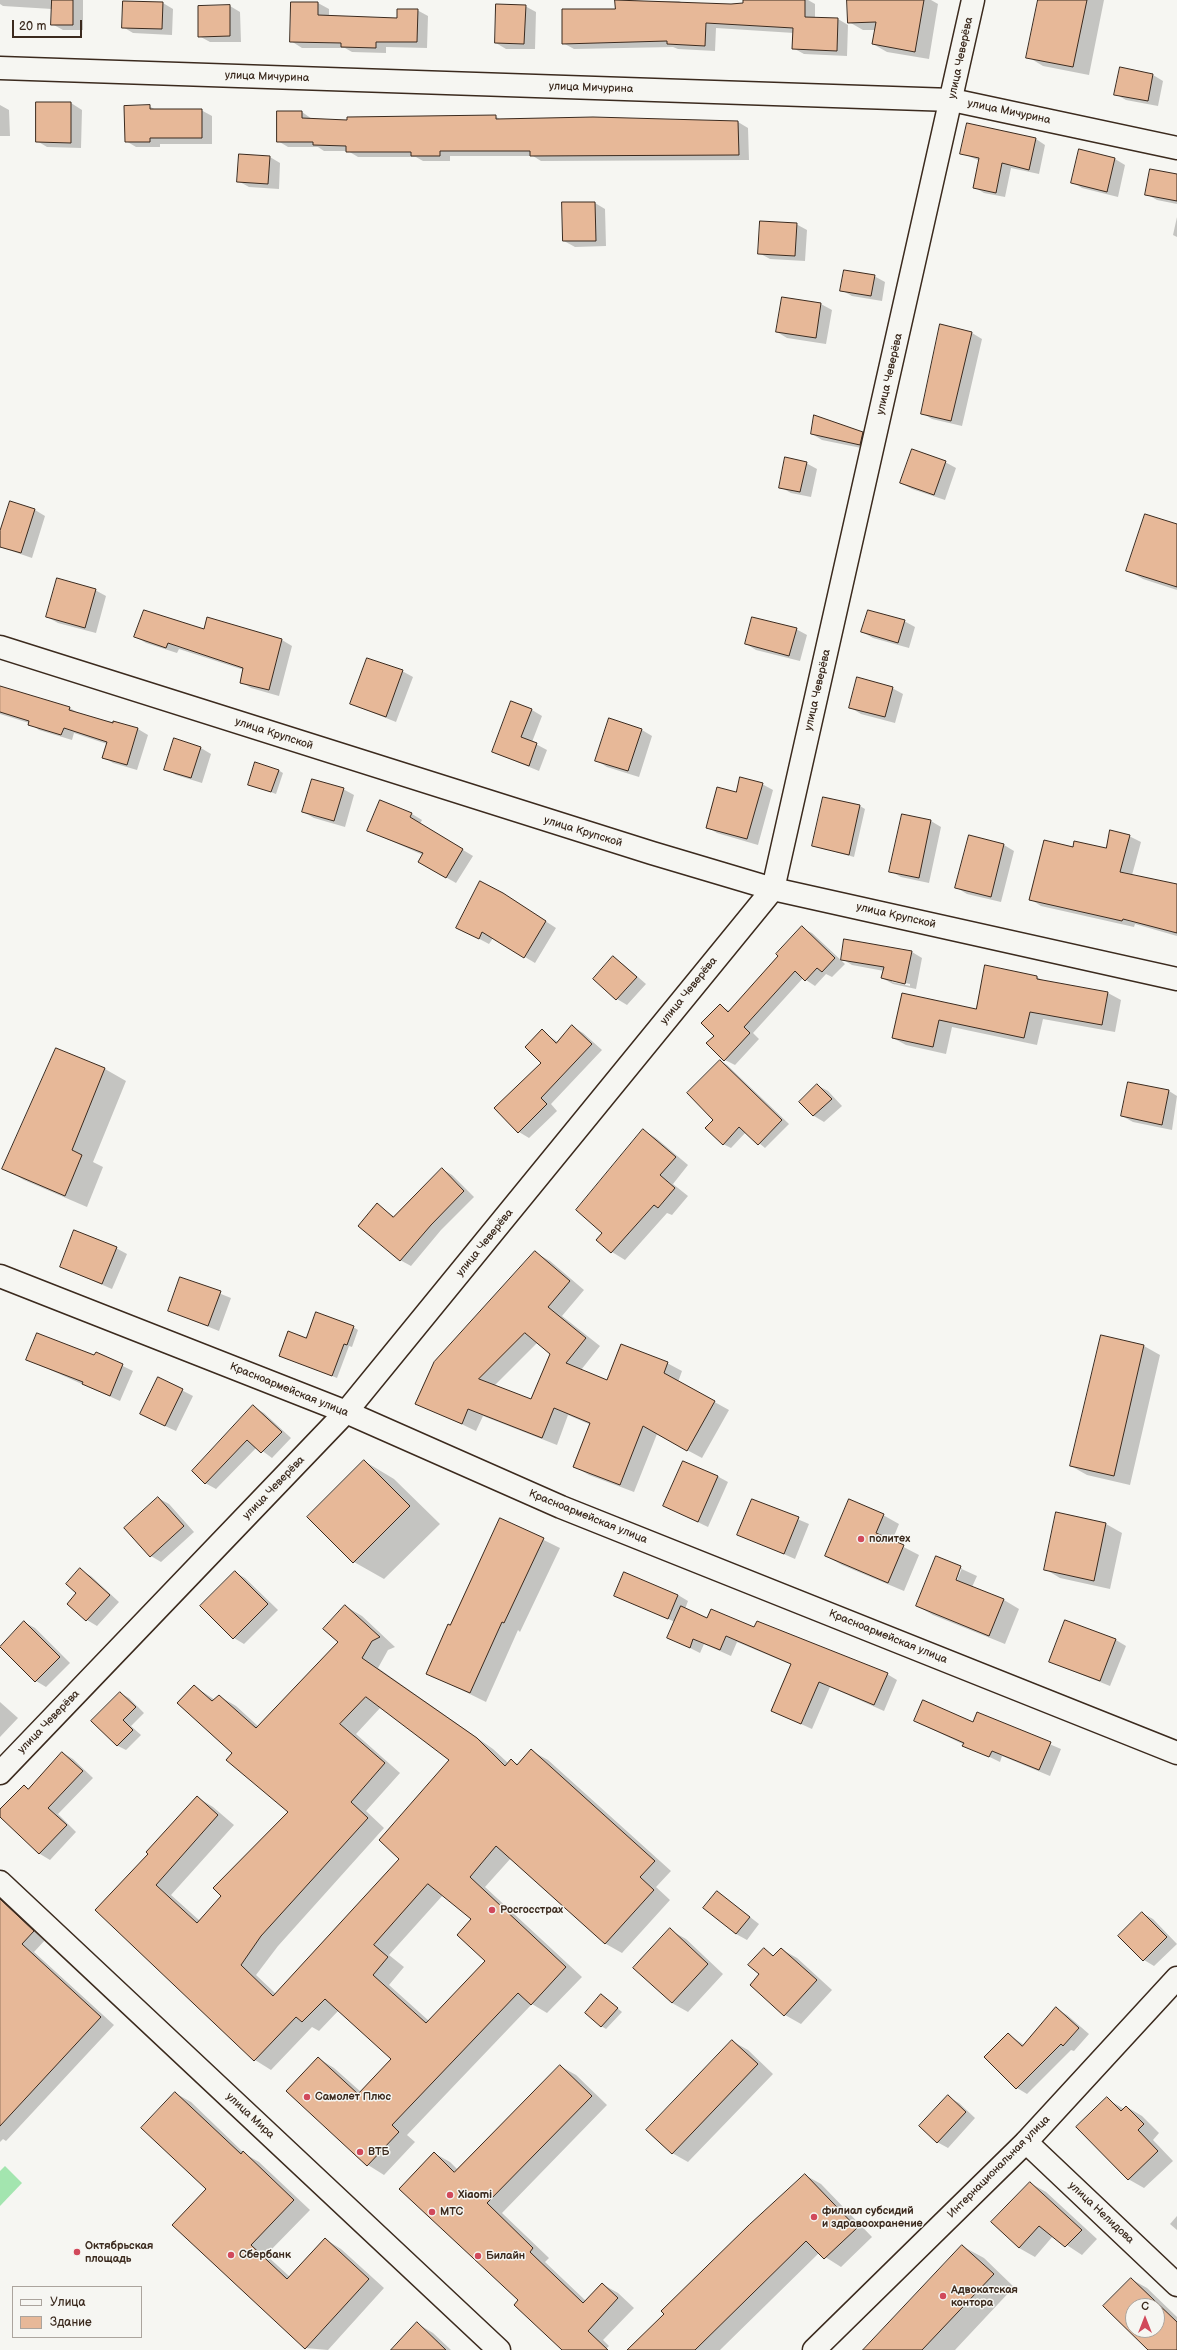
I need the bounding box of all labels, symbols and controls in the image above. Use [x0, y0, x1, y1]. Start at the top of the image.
scale bar [14, 12, 84, 38]
street label: улица Чеверёва [946, 16, 976, 100]
text: 20 m [19, 19, 46, 34]
street label: улица Мичурина [225, 69, 309, 85]
street label: улица Мичурина [549, 80, 633, 96]
street label: улица Мичурина [966, 97, 1052, 127]
street label: улица Чеверёва [874, 332, 906, 416]
street label: улица Чеверёва [802, 648, 834, 732]
street label: улица Крупской [233, 715, 315, 753]
street label: улица Крупской [542, 814, 624, 850]
street label: улица Крупской [855, 900, 937, 932]
street label: улица Чеверёва [658, 955, 720, 1027]
street label: улица Чеверёва [454, 1207, 516, 1279]
street label: Красноармейская улица [228, 1360, 350, 1420]
street label: улица Чеверёва [240, 1453, 308, 1523]
street label: Красноармейская улица [527, 1487, 649, 1547]
place label: политех [869, 1532, 910, 1546]
marker: политех [856, 1534, 866, 1544]
street label: Красноармейская улица [827, 1607, 949, 1667]
street label: улица Чеверёва [15, 1687, 83, 1757]
place label: Росгосстрах [500, 1903, 563, 1917]
marker: Росгосстрах [487, 1905, 497, 1915]
street label: улица Мира [223, 2090, 277, 2142]
place label: Самолет Плюс [315, 2090, 391, 2104]
marker: Самолет Плюс [302, 2092, 312, 2102]
street label: Интернациональная улица [945, 2113, 1053, 2221]
place label: ВТБ [368, 2145, 389, 2159]
marker: ВТБ [355, 2147, 365, 2157]
street label: улица Нелидова [1066, 2179, 1136, 2247]
place label: Xiaomi [458, 2188, 492, 2202]
marker: Xiaomi [445, 2190, 455, 2200]
place label: филиал субсидий и здравоохранение [822, 2204, 923, 2230]
place label: МТС [440, 2205, 463, 2219]
marker: МТС [427, 2207, 437, 2217]
marker: филиал субсидий и здравоохранение [809, 2212, 819, 2222]
place label: Октябрьская площадь [85, 2239, 153, 2265]
marker: Октябрьская площадь [72, 2247, 82, 2257]
place label: Сбербанк [239, 2248, 291, 2262]
place label: Билайн [486, 2249, 525, 2263]
marker: Сбербанк [226, 2250, 236, 2260]
marker: Билайн [473, 2251, 483, 2261]
place label: Адвокатская контора [951, 2283, 1018, 2309]
legend [12, 2286, 142, 2338]
marker: Адвокатская контора [938, 2291, 948, 2301]
text: Улица [50, 2295, 86, 2310]
north arrow [1125, 2298, 1165, 2338]
text: С [1141, 2300, 1149, 2313]
text: Здание [50, 2315, 92, 2330]

